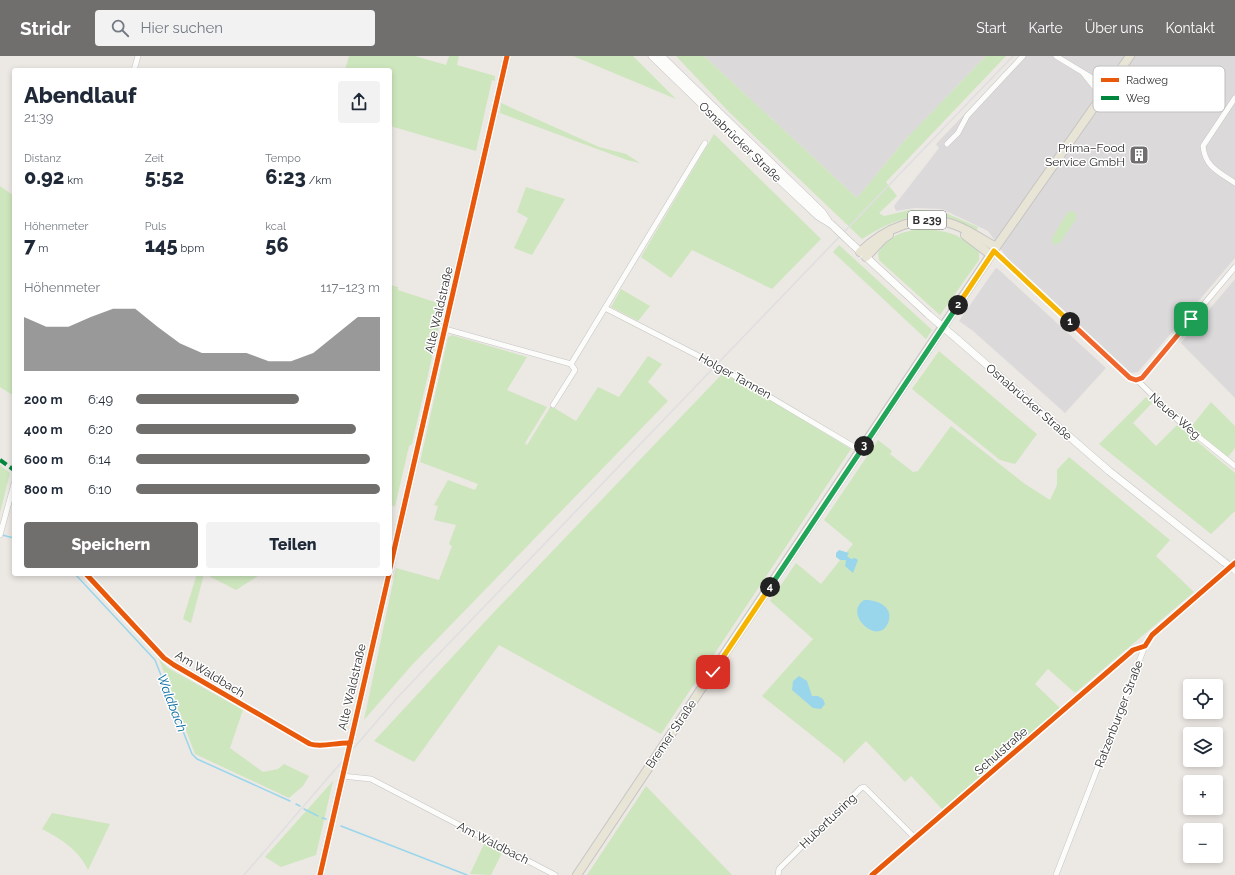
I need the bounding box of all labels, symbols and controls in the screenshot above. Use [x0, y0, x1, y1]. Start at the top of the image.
search box [95, 10, 375, 46]
text: Stridr [20, 17, 71, 39]
icon: search [109, 17, 131, 39]
text: Hier suchen [141, 19, 223, 37]
text: Start [976, 20, 1006, 36]
text: Karte [1028, 20, 1063, 36]
text: Über uns [1085, 20, 1144, 36]
text: Kontakt [1166, 20, 1215, 36]
legend [1093, 66, 1225, 112]
text: Radweg [1126, 74, 1168, 87]
button: share [338, 81, 380, 123]
text: Abendlauf [24, 82, 137, 108]
text: Weg [1126, 92, 1150, 105]
street label: Osnabrücker Straße [696, 99, 784, 185]
text: 21:39 [24, 110, 53, 125]
place label: Prima–Food Service GmbH [1045, 141, 1125, 169]
building icon: Prima–Food Service GmbH [1128, 144, 1150, 166]
text: Distanz [24, 152, 61, 165]
text: Zeit [145, 152, 164, 165]
text: Tempo [265, 152, 301, 165]
text: 0.92 [24, 165, 64, 189]
text: 5:52 [145, 165, 184, 189]
text: 6:23 [265, 165, 306, 189]
text: km [64, 174, 83, 187]
text: /km [306, 174, 331, 187]
road number: B 239 [908, 211, 946, 229]
text: Höhenmeter [24, 220, 88, 233]
text: Puls [145, 220, 166, 233]
text: kcal [265, 220, 286, 233]
text: 7 [24, 233, 36, 257]
text: 145 [145, 233, 178, 257]
text: 56 [265, 233, 289, 257]
text: m [36, 242, 48, 255]
text: bpm [178, 242, 204, 255]
street label: Alte Waldstraße [422, 265, 456, 355]
text: Höhenmeter [24, 280, 100, 295]
text: 117–123 m [321, 280, 380, 295]
pin: 2 [948, 295, 968, 315]
text: 2 [955, 298, 961, 311]
pin [1174, 302, 1208, 336]
icon: arrive [1180, 308, 1202, 330]
pin: 1 [1060, 312, 1080, 332]
text: 1 [1067, 315, 1073, 328]
street label: Holger Tannen [696, 350, 774, 402]
street label: Osnabrücker Straße [983, 361, 1075, 443]
street label: Neuer Weg [1147, 390, 1203, 442]
text: 200 m [24, 392, 63, 407]
text: 6:49 [88, 392, 113, 407]
text: 400 m [24, 422, 63, 437]
text: 6:20 [88, 422, 113, 437]
pin: 3 [854, 436, 874, 456]
text: 3 [861, 439, 867, 452]
text: 600 m [24, 452, 63, 467]
text: 6:14 [88, 452, 111, 467]
text: 800 m [24, 482, 63, 497]
text: 6:10 [88, 482, 112, 497]
button: Speichern [24, 522, 198, 568]
button: Teilen [206, 522, 380, 568]
pin: 4 [760, 577, 780, 597]
text: 4 [767, 580, 773, 593]
street label: Alte Waldstraße [335, 642, 369, 732]
street label: Am Waldbach [173, 648, 247, 700]
pin [696, 655, 730, 689]
street label: Ratzenburger Straße [1092, 658, 1146, 770]
icon: check [702, 661, 724, 683]
water label: Waldbach [154, 672, 190, 734]
map controls [1183, 679, 1223, 863]
button: locate [1183, 679, 1223, 719]
street label: Bremer Straße [643, 697, 699, 771]
street label: Schulstraße [972, 724, 1030, 778]
button: layers [1183, 727, 1223, 767]
button: + [1183, 775, 1223, 815]
street label: Hubertusring [797, 791, 859, 851]
street label: Am Waldbach [455, 819, 531, 867]
button: − [1183, 823, 1223, 863]

